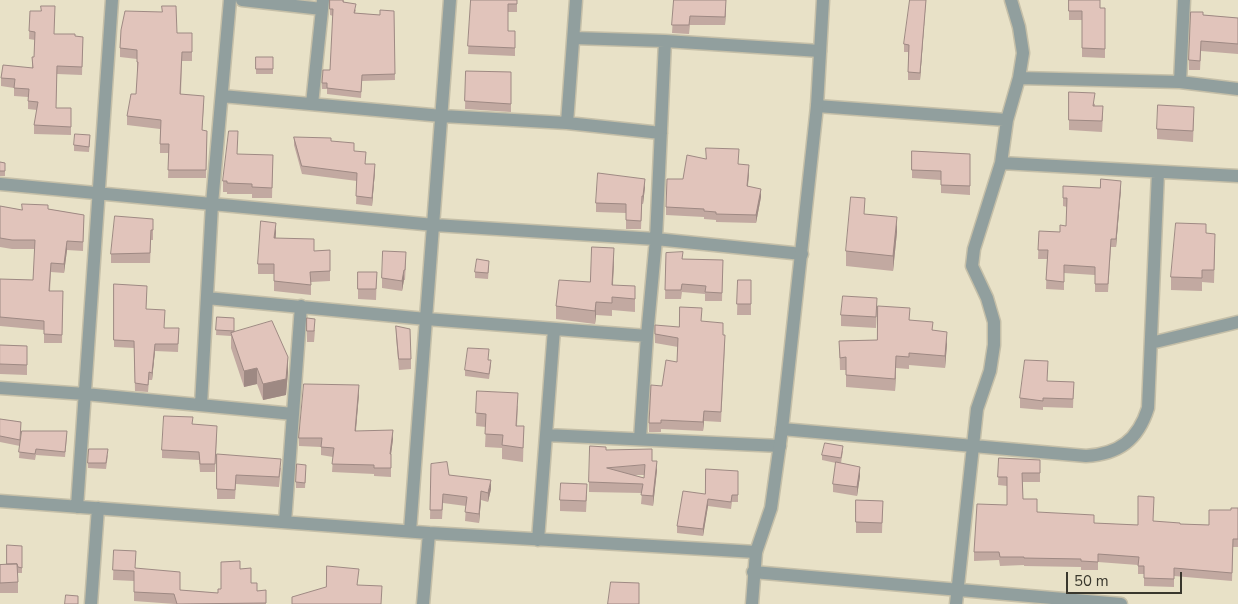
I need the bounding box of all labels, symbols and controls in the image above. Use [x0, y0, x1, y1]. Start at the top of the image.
scale bar [1068, 562, 1184, 594]
text: 50 m [1074, 571, 1109, 591]

